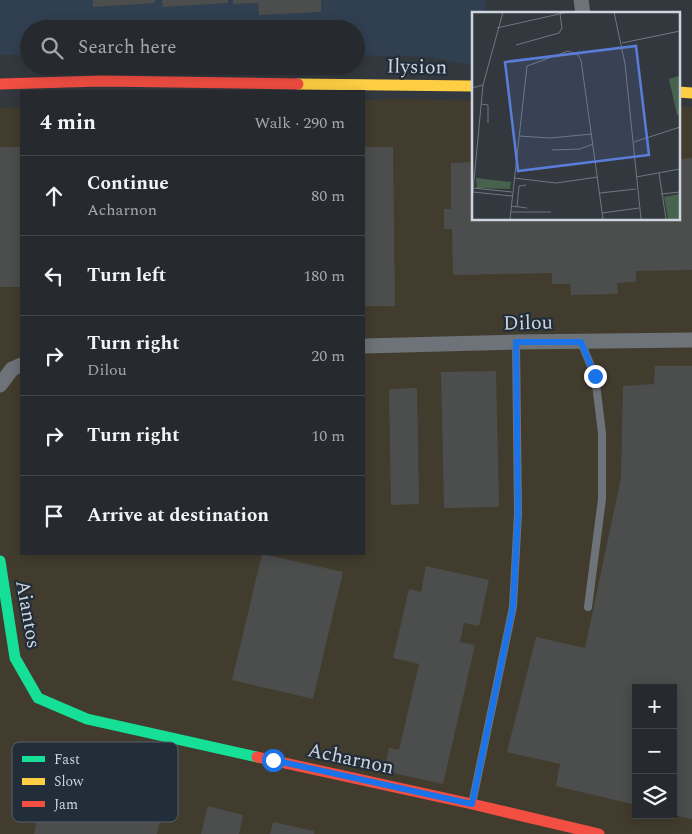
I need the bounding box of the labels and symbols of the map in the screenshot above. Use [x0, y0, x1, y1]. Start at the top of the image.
inset map [472, 12, 680, 220]
street label: Ilysion [386, 51, 448, 83]
street label: Dilou [503, 308, 553, 338]
route end [584, 365, 607, 388]
street label: Aiantos [7, 577, 49, 651]
street label: Acharnon [305, 735, 397, 783]
legend [12, 742, 178, 822]
text: Fast [54, 749, 80, 770]
route start [262, 749, 285, 772]
text: Slow [54, 771, 84, 792]
text: Jam [54, 794, 78, 815]

